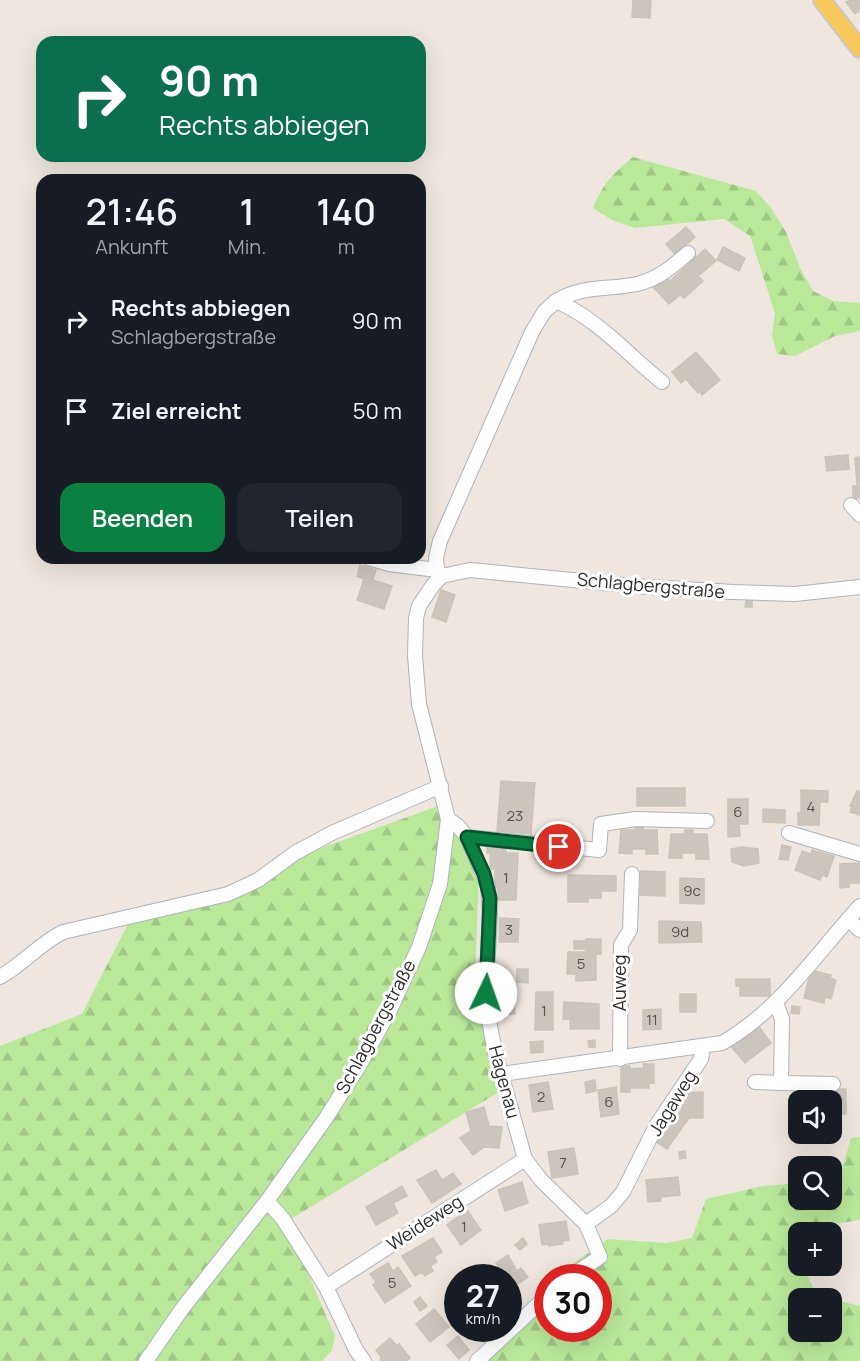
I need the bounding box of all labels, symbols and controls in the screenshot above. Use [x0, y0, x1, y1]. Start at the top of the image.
text: 90 m [159, 51, 259, 109]
icon: right [60, 60, 138, 138]
text: Rechts abbiegen [159, 106, 370, 143]
text: 21:46 [86, 187, 178, 236]
text: 1 [239, 187, 255, 236]
text: 140 [316, 187, 376, 236]
text: Ankunft [95, 233, 169, 260]
text: Min. [228, 233, 266, 260]
text: m [338, 233, 355, 260]
text: Rechts abbiegen [111, 293, 290, 323]
icon: right [60, 305, 93, 338]
text: 90 m [352, 306, 402, 336]
text: Schlagbergstraße [111, 323, 276, 350]
icon: arrive [60, 395, 93, 428]
text: Ziel erreicht [111, 396, 242, 426]
text: 50 m [353, 396, 402, 426]
button: Beenden [60, 483, 225, 552]
button: Teilen [237, 483, 402, 552]
street label: Schlagbergstraße [576, 567, 726, 603]
house number: 4 [807, 796, 816, 817]
house number: 6 [733, 801, 743, 822]
house number: 23 [507, 805, 523, 826]
pin [533, 821, 584, 872]
icon: arrive [542, 830, 575, 863]
house number: 1 [503, 867, 509, 888]
house number: 9c [683, 880, 701, 901]
house number: 3 [505, 919, 513, 940]
house number: 9d [671, 921, 689, 942]
house number: 5 [577, 953, 585, 974]
street label: Schlagbergstraße [330, 955, 421, 1098]
street label: Auweg [607, 955, 631, 1011]
position arrow [454, 961, 518, 1025]
house number: 1 [541, 1000, 547, 1021]
house number: 11 [646, 1009, 658, 1030]
street label: Hagenau [484, 1043, 526, 1121]
street label: Jagaweg [643, 1065, 702, 1140]
house number: 2 [537, 1086, 545, 1107]
map controls [788, 1090, 842, 1342]
button: sound [788, 1090, 842, 1144]
house number: 6 [604, 1091, 614, 1112]
house number: 7 [559, 1152, 567, 1173]
button: search [788, 1156, 842, 1210]
street label: Weideweg [382, 1189, 467, 1256]
house number: 1 [461, 1216, 467, 1237]
button: + [788, 1222, 842, 1276]
speed limit sign: 30 [534, 1264, 612, 1342]
house number: 5 [388, 1272, 396, 1293]
text: 27 [466, 1275, 500, 1316]
button: − [788, 1288, 842, 1342]
text: km/h [466, 1308, 500, 1329]

